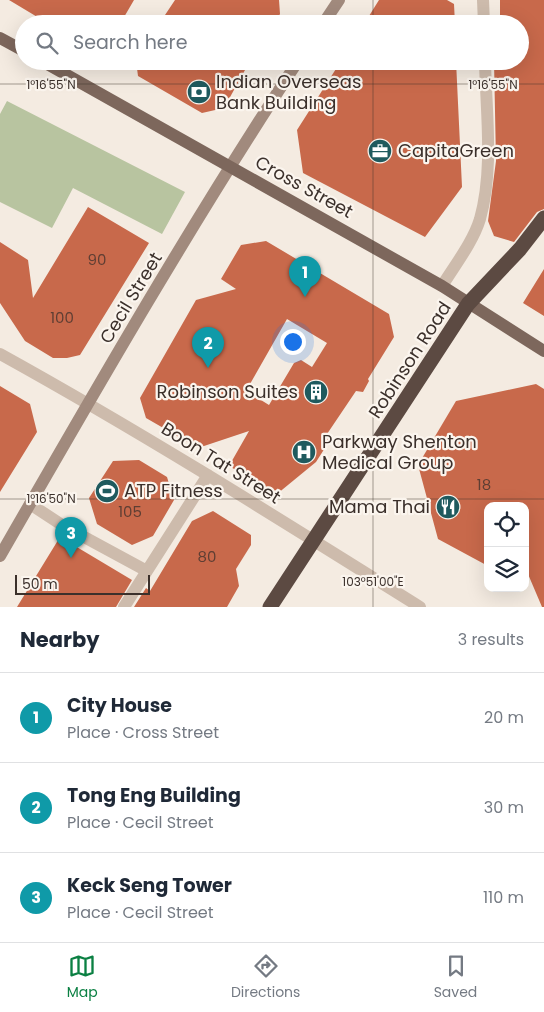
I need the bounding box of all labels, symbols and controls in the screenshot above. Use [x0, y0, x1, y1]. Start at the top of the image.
search box [15, 15, 529, 70]
icon: search [33, 29, 61, 57]
text: Search here [73, 29, 187, 56]
place label: Indian Overseas Bank Building [216, 69, 361, 115]
text: 1°16'55"N [26, 76, 76, 93]
text: 1°16'55"N [468, 76, 518, 93]
bank icon: Indian Overseas Bank Building [186, 79, 212, 105]
office icon: CapitaGreen [367, 138, 393, 164]
place label: CapitaGreen [398, 138, 514, 163]
street label: Cross Street [251, 149, 358, 224]
street label: Cecil Street [93, 247, 168, 348]
house number: 90 [88, 249, 106, 270]
pin: 1 [289, 256, 321, 297]
street label: Robinson Road [362, 296, 457, 423]
house number: 100 [50, 307, 74, 328]
pin: 2 [192, 327, 224, 368]
your location [280, 329, 306, 355]
place label: Robinson Suites [157, 379, 298, 404]
building icon: Robinson Suites [303, 379, 329, 405]
street label: Boon Tat Street [157, 416, 286, 509]
place label: Parkway Shenton Medical Group [322, 429, 477, 475]
hospital icon: Parkway Shenton Medical Group [291, 439, 317, 465]
house number: 18 [477, 474, 491, 495]
sports icon: ATP Fitness [94, 478, 120, 504]
place label: ATP Fitness [124, 478, 223, 503]
text: 1°16'50"N [26, 490, 76, 507]
place label: Mama Thai [329, 494, 430, 519]
restaurant icon: Mama Thai [435, 494, 461, 520]
house number: 105 [118, 501, 142, 522]
map controls [484, 502, 529, 592]
button: locate [484, 502, 529, 547]
pin: 3 [55, 517, 87, 558]
house number: 80 [198, 546, 216, 567]
button: layers [484, 547, 529, 592]
scale bar [15, 572, 150, 595]
text: 103°51'00"E [342, 573, 404, 590]
text: 50 m [22, 574, 58, 594]
text: Nearby [20, 625, 100, 654]
text: 3 results [458, 628, 524, 651]
text: City House [67, 692, 172, 719]
text: 1 [33, 706, 39, 729]
text: 20 m [484, 706, 524, 729]
text: Place · Cross Street [67, 721, 219, 744]
text: Tong Eng Building [67, 782, 241, 809]
text: 2 [31, 796, 41, 819]
text: 30 m [484, 796, 524, 819]
text: Place · Cecil Street [67, 811, 214, 834]
text: Keck Seng Tower [67, 872, 232, 899]
text: 3 [31, 886, 41, 909]
text: 110 m [483, 886, 524, 909]
text: Place · Cecil Street [67, 901, 214, 924]
tab: Map [67, 952, 98, 1003]
tab: Directions [231, 952, 300, 1003]
tab: Saved [434, 952, 477, 1003]

